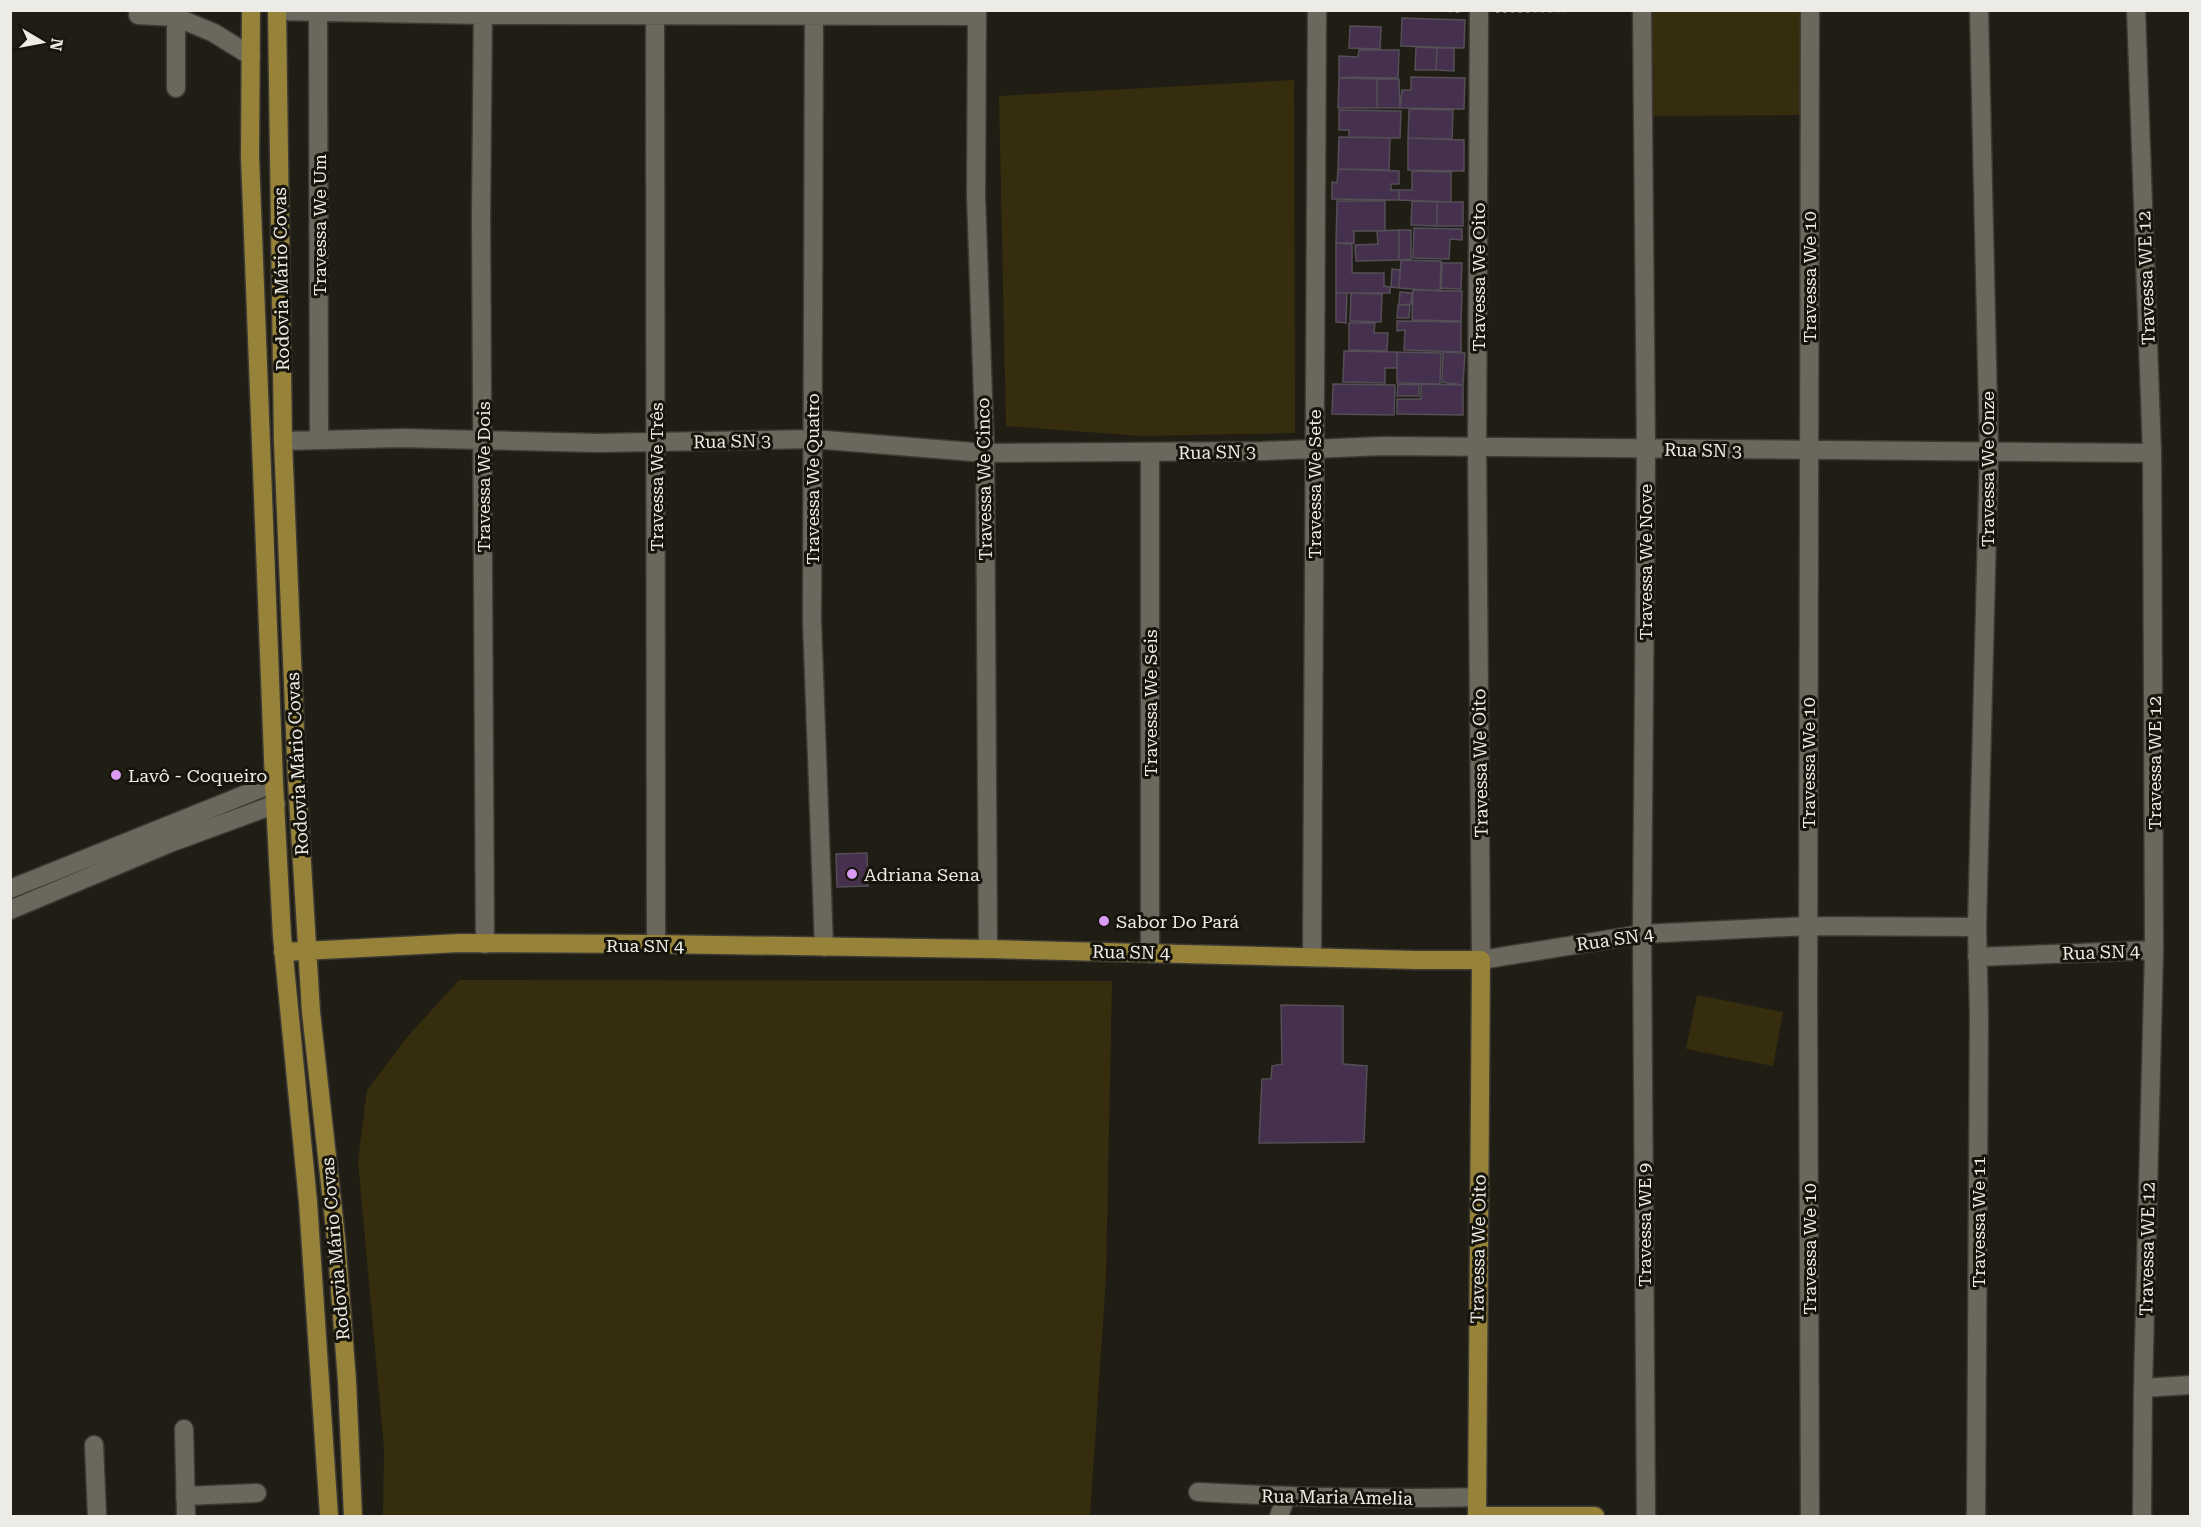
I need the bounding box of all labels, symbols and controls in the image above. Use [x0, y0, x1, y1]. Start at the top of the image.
north arrow [12, 12, 72, 72]
text: N [46, 37, 67, 52]
street label: Travessa We Um [309, 154, 330, 296]
street label: Rodovia Mário Covas [269, 187, 293, 371]
street label: Travessa We Oito [1468, 202, 1489, 352]
street label: Travessa We 10 [1799, 211, 1820, 343]
street label: Travessa WE 12 [2133, 211, 2159, 345]
street label: Travessa We Onze [1977, 391, 1998, 547]
street label: Travessa We Quatro [802, 393, 823, 565]
street label: Travessa We Cinco [972, 397, 996, 561]
street label: Travessa We Dois [473, 402, 494, 552]
street label: Travessa We Três [646, 402, 667, 552]
street label: Travessa We Sete [1304, 409, 1325, 559]
street label: Rua SN 3 [693, 430, 771, 452]
street label: Rua SN 3 [1664, 439, 1742, 461]
street label: Rua SN 3 [1178, 441, 1256, 463]
street label: Travessa We Nove [1635, 484, 1656, 640]
street label: Travessa We Seis [1140, 629, 1161, 777]
street label: Rodovia Mário Covas [282, 672, 312, 856]
street label: Travessa We Oito [1468, 688, 1492, 838]
street label: Travessa WE 12 [2144, 696, 2165, 830]
street label: Travessa We 10 [1798, 697, 1819, 829]
place label: Lavô - Coqueiro [128, 765, 267, 786]
marker: Lavô - Coqueiro [109, 768, 123, 782]
place label: Adriana Sena [864, 864, 980, 885]
marker: Adriana Sena [845, 867, 859, 881]
place label: Sabor Do Pará [1116, 911, 1239, 932]
marker: Sabor Do Pará [1097, 914, 1111, 928]
street label: Rua SN 4 [1575, 923, 1655, 955]
street label: Rua SN 4 [606, 935, 684, 956]
street label: Rua SN 4 [2062, 940, 2140, 964]
street label: Rua SN 4 [1092, 941, 1170, 963]
street label: Travessa We 11 [1968, 1156, 1989, 1288]
street label: Rodovia Mário Covas [317, 1157, 353, 1341]
street label: Travessa WE 9 [1634, 1163, 1655, 1287]
street label: Travessa We Oito [1466, 1174, 1490, 1324]
street label: Travessa WE 12 [2135, 1182, 2159, 1316]
street label: Travessa We 10 [1799, 1183, 1820, 1315]
street label: Rua Maria Amelia [1261, 1485, 1413, 1509]

